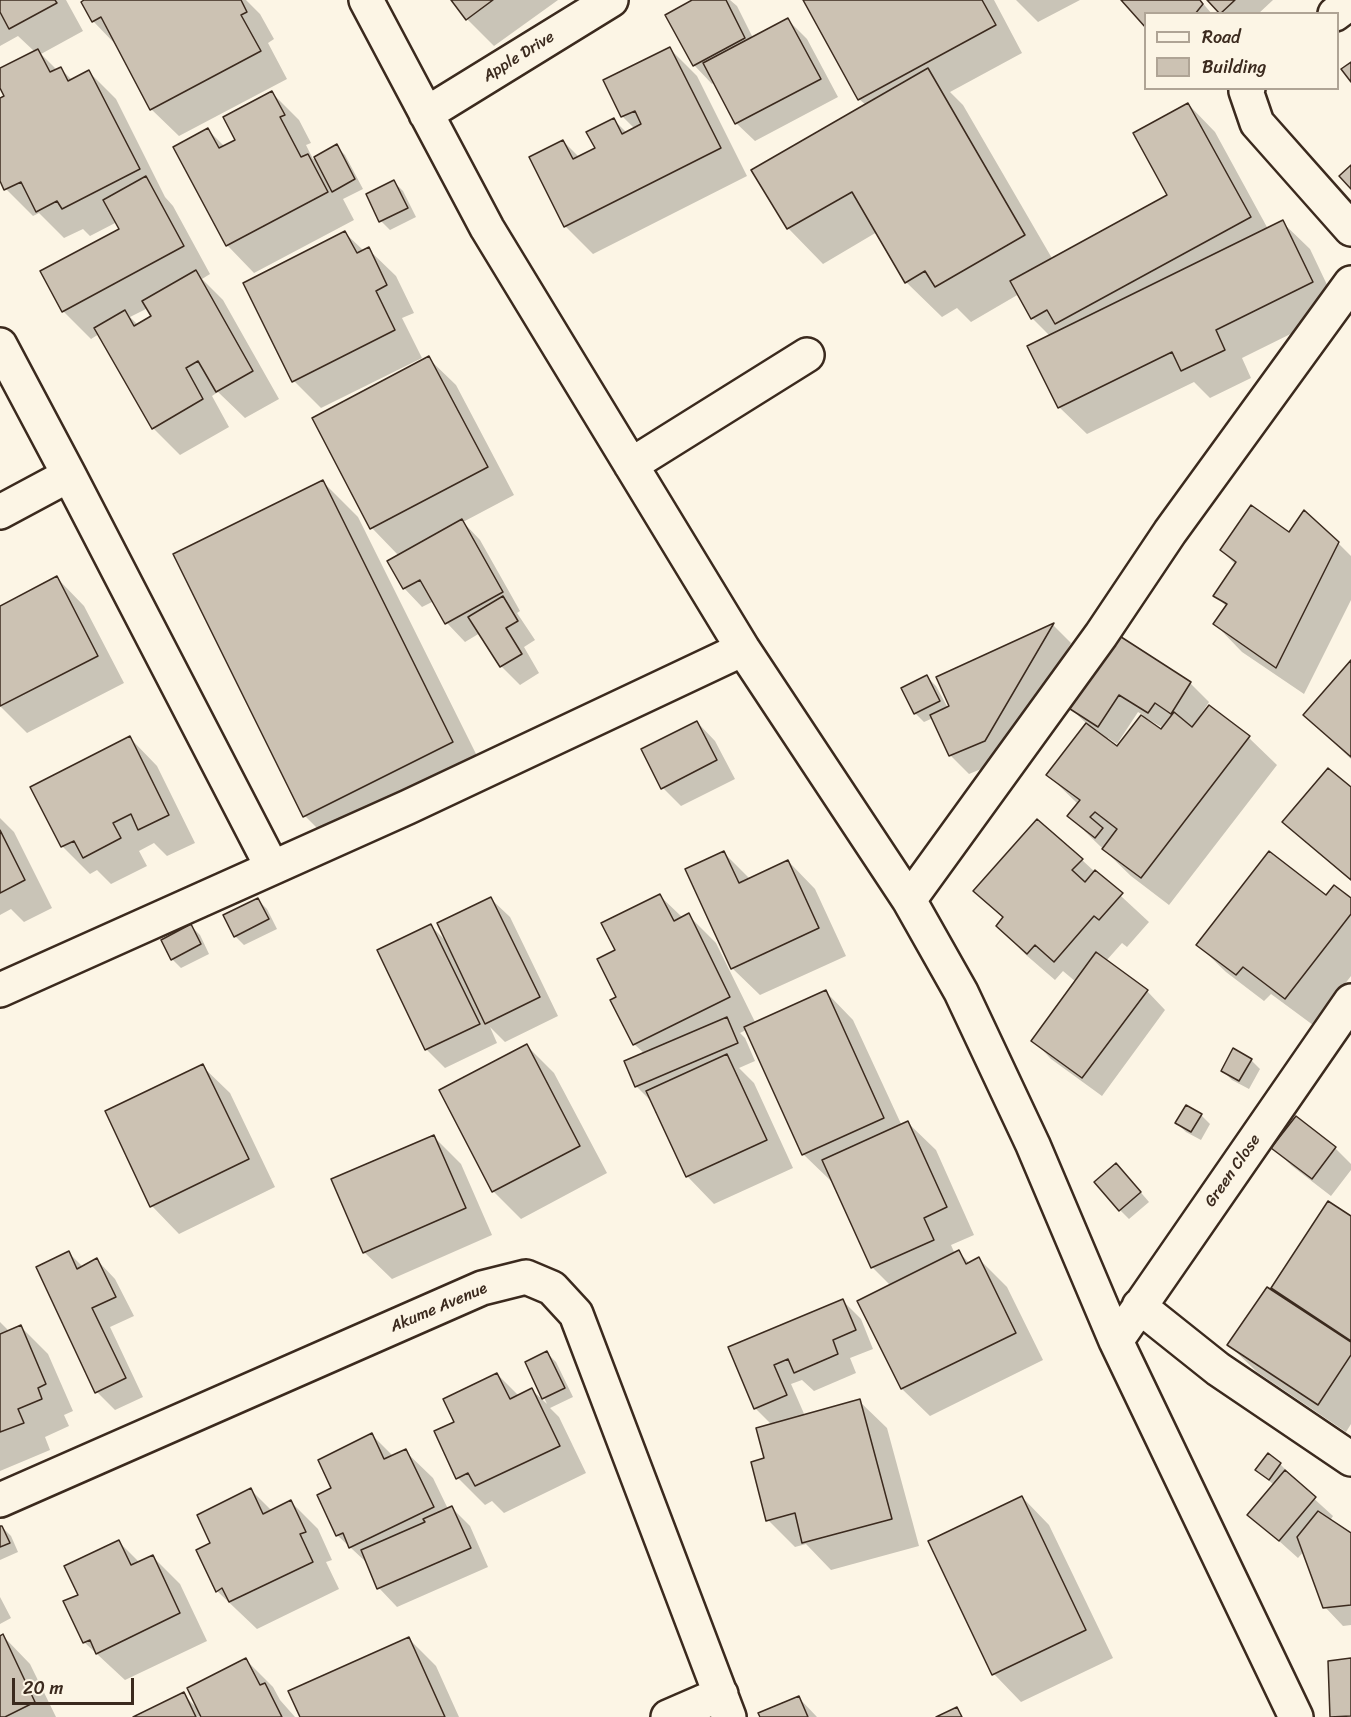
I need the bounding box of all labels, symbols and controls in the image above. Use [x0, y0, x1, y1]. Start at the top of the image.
legend [1144, 12, 1339, 90]
text: Road [1202, 21, 1241, 53]
street label: Apple Drive [480, 28, 558, 86]
text: Building [1202, 51, 1266, 83]
street label: Green Close [1201, 1131, 1265, 1211]
street label: Akume Avenue [388, 1279, 490, 1337]
scale bar [15, 1666, 136, 1704]
text: 20 m [23, 1672, 63, 1704]

